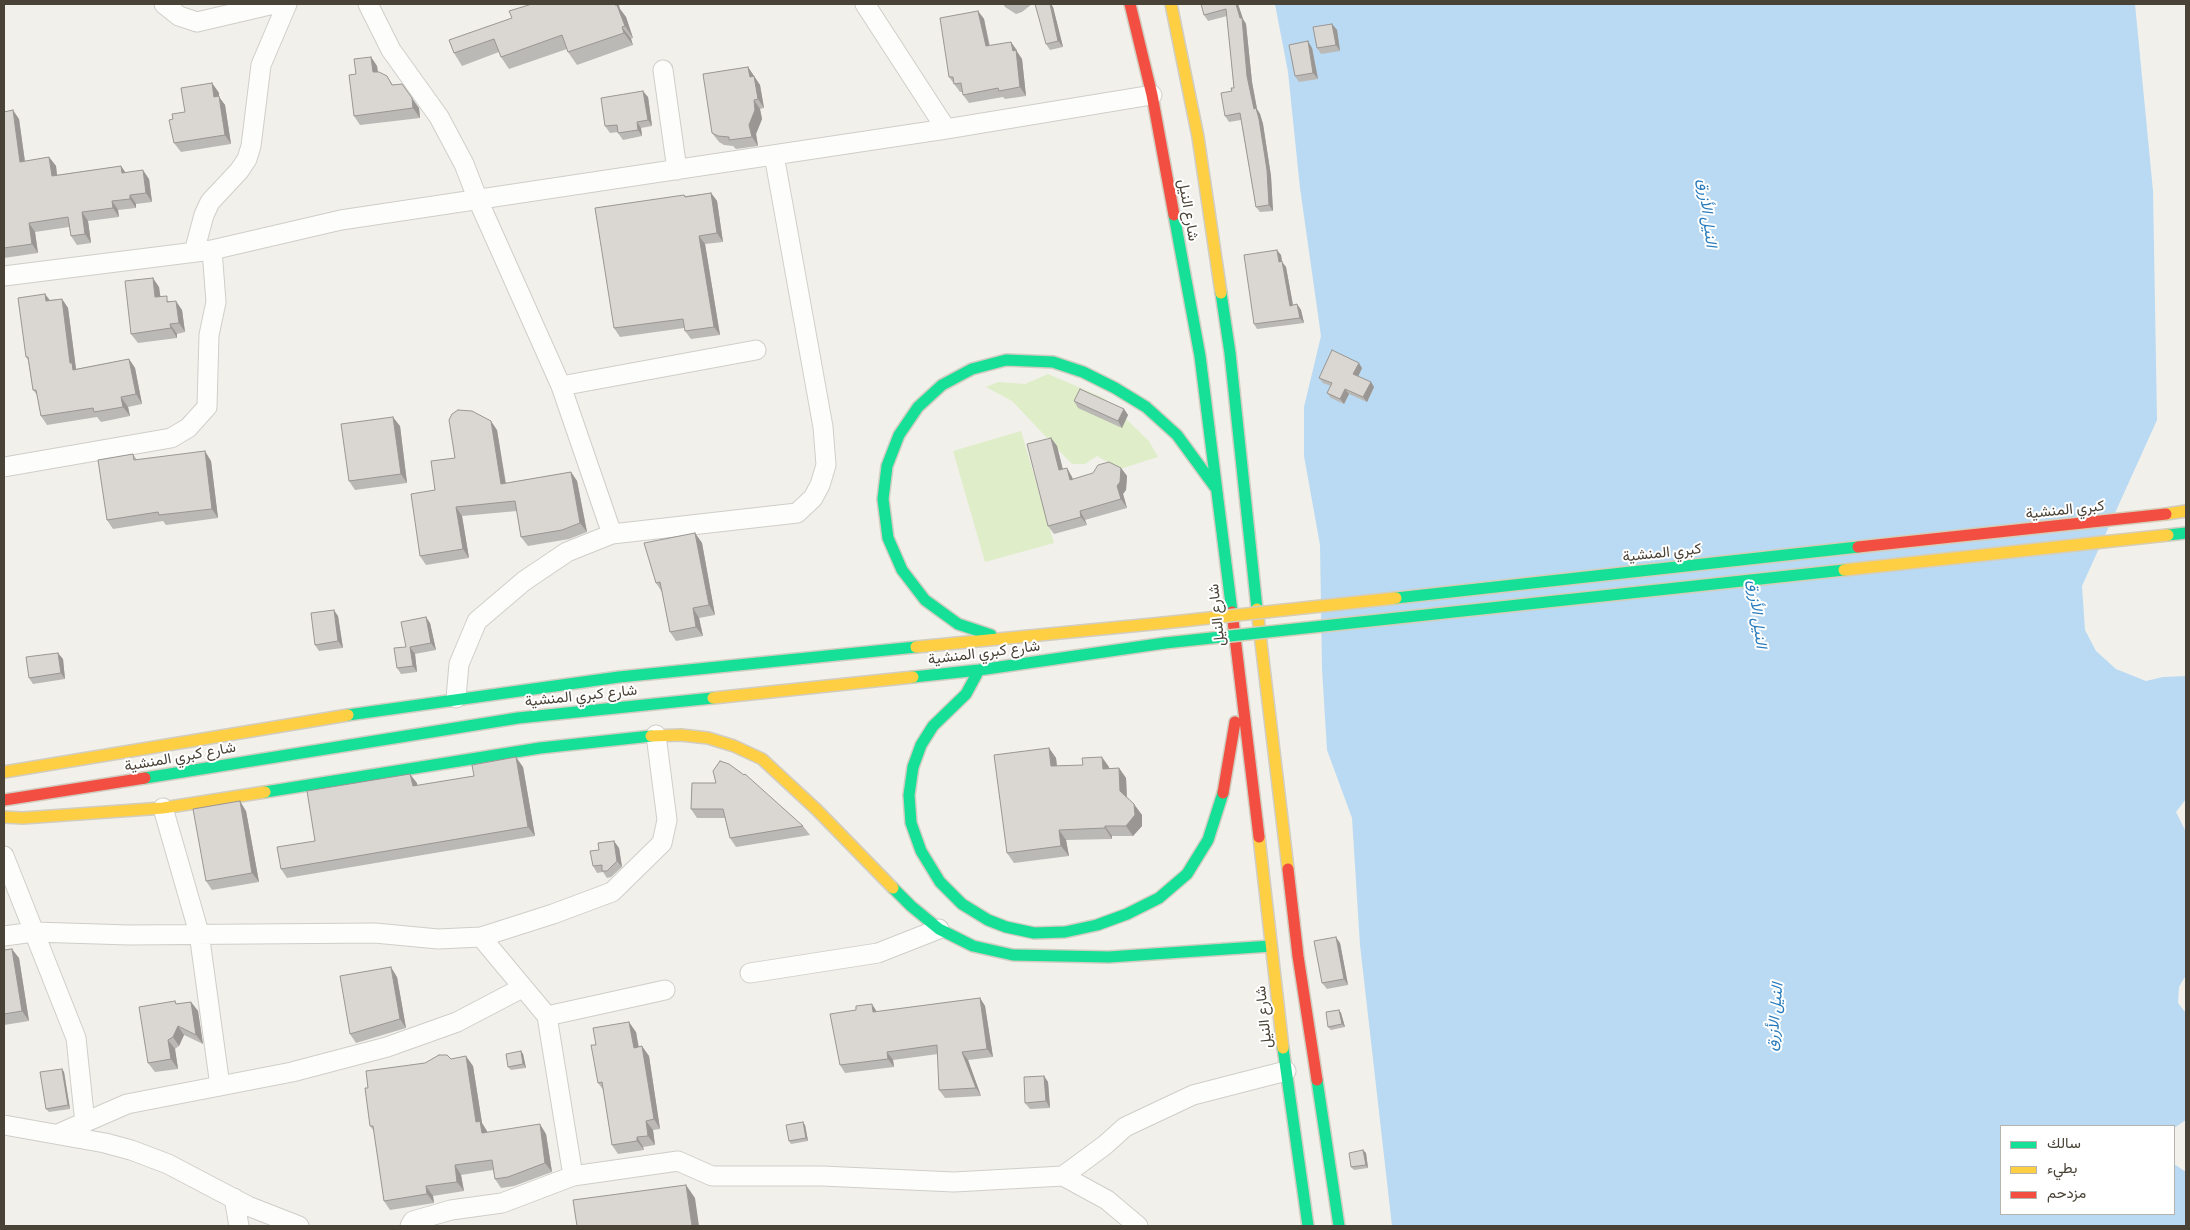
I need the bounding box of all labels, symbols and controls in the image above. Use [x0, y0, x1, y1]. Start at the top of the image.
street label: شارع النيل [1174, 178, 1202, 242]
water label: النيل الأزرق [1693, 178, 1721, 248]
street label: كبري المنشية [2025, 497, 2105, 523]
street label: كبري المنشية [1622, 540, 1702, 566]
water label: النيل الأزرق [1743, 579, 1771, 649]
street label: شارع النيل [1205, 583, 1229, 647]
street label: شارع كبري المنشية [927, 637, 1041, 669]
street label: شارع كبري المنشية [524, 681, 638, 711]
street label: شارع كبري المنشية [123, 738, 237, 776]
water label: النيل الأزرق [1762, 982, 1788, 1052]
street label: شارع النيل [1252, 985, 1276, 1049]
legend [2000, 1125, 2175, 1215]
text: سالك [2047, 1133, 2081, 1152]
text: بطيء [2047, 1158, 2077, 1177]
text: مزدحم [2047, 1183, 2086, 1202]

